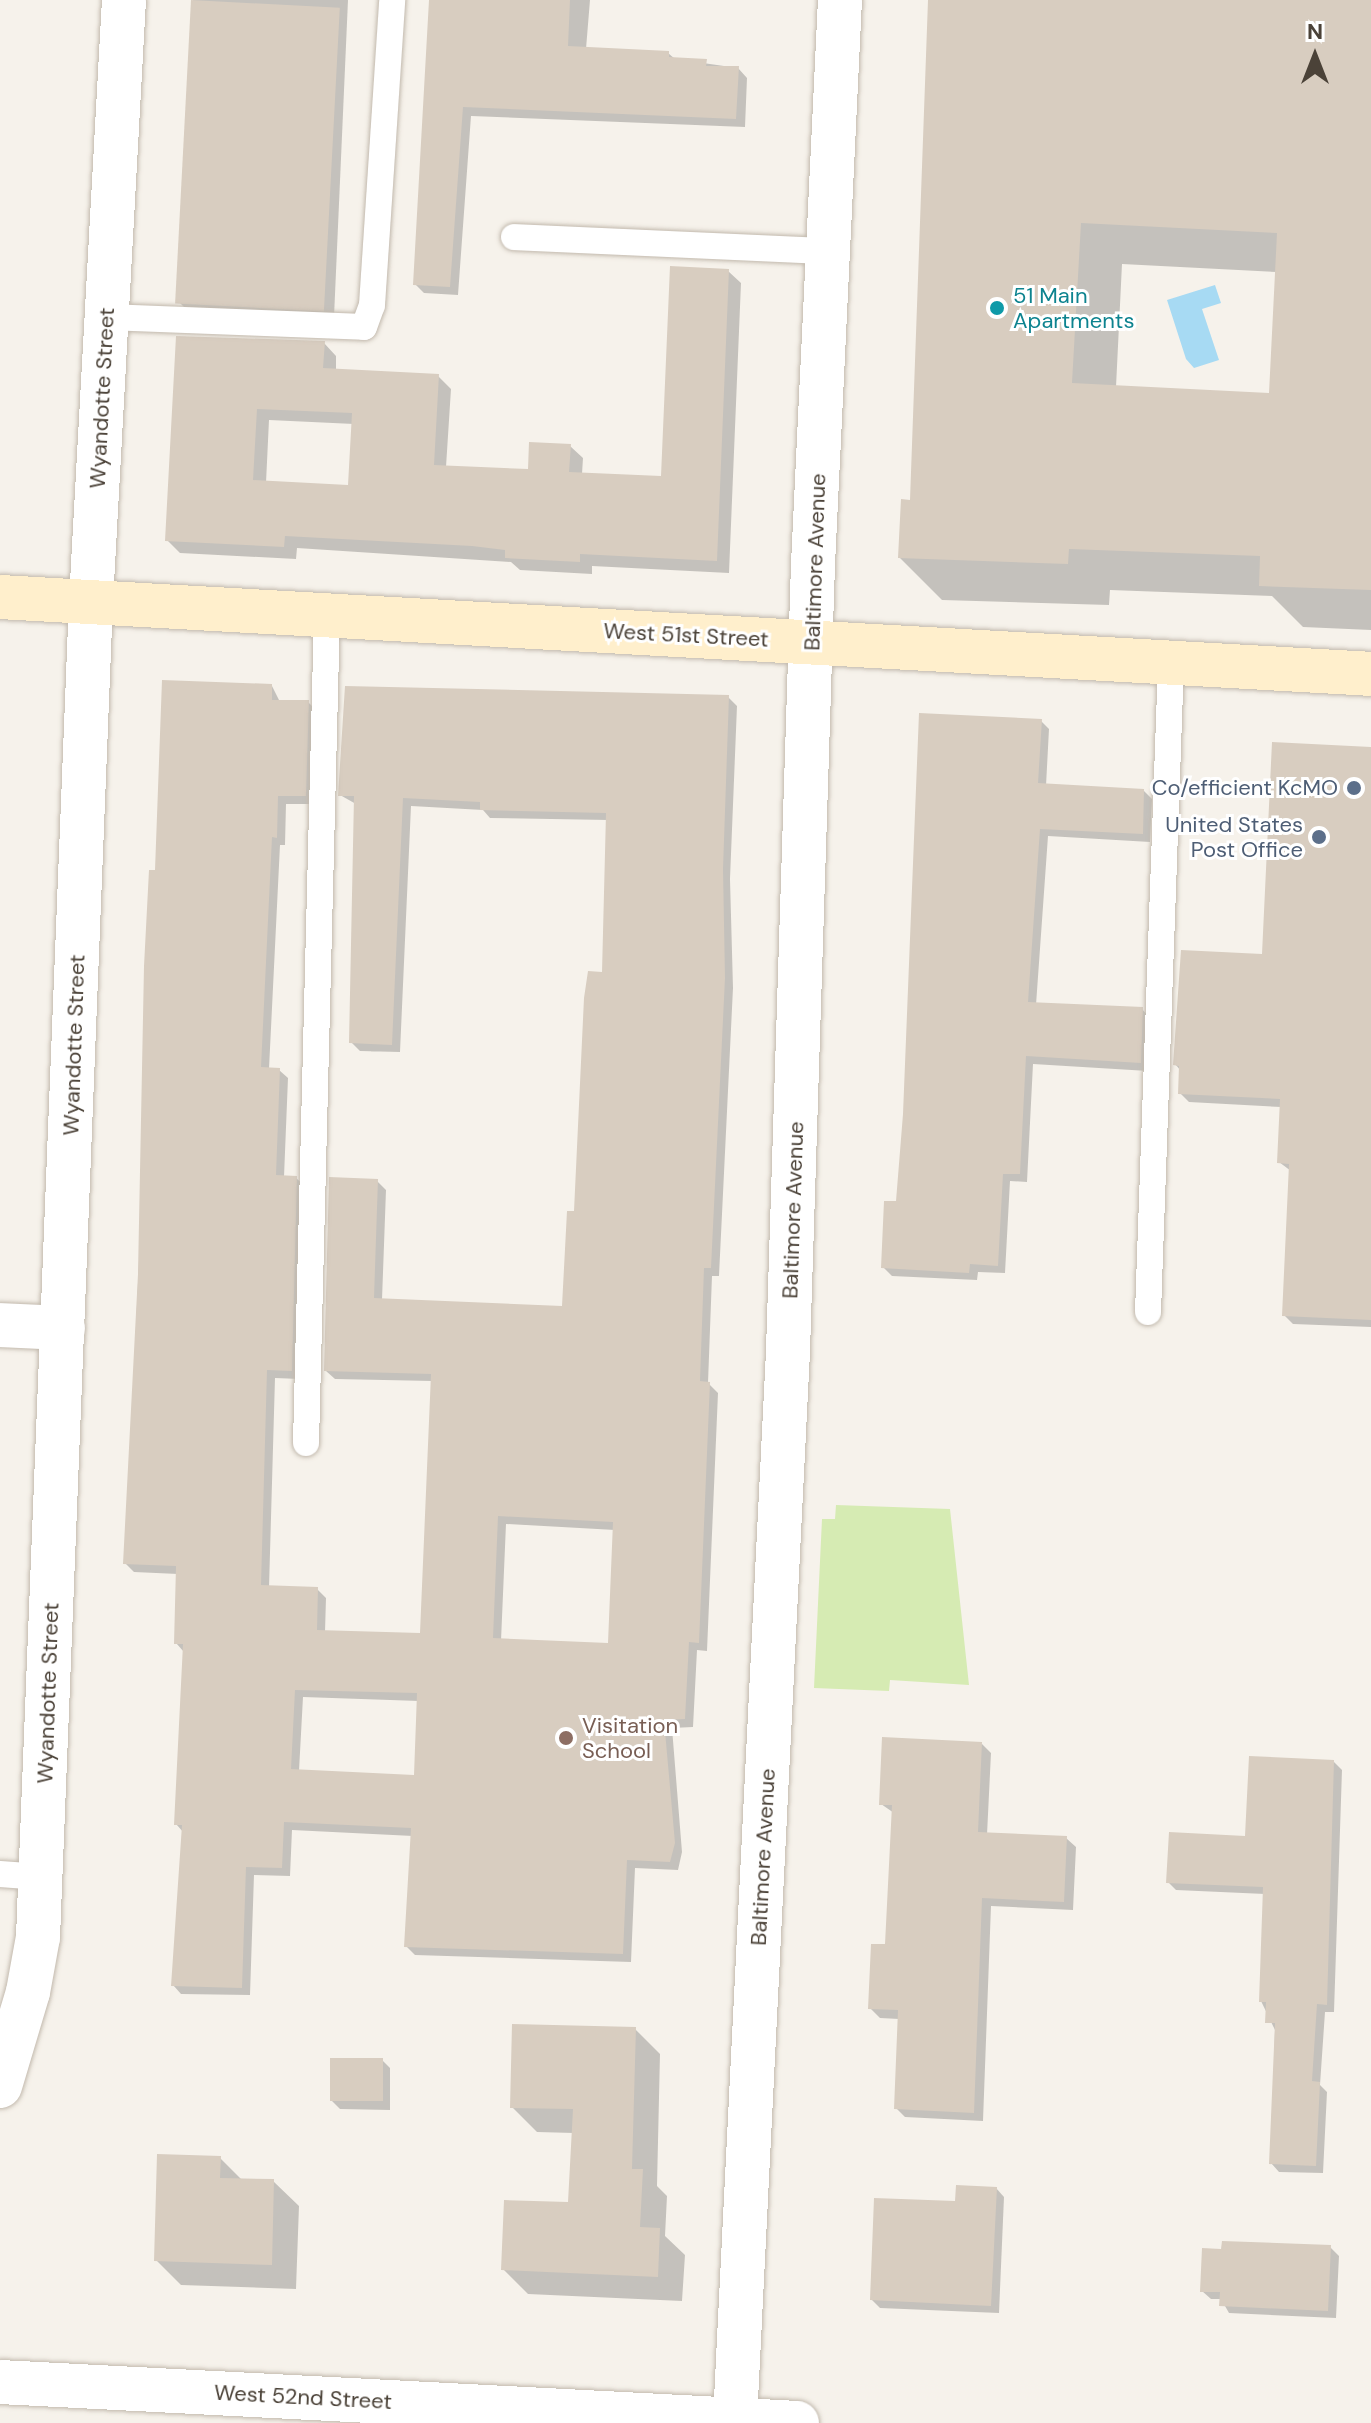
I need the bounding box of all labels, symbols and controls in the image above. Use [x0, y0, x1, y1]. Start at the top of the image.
north arrow [1275, 16, 1355, 96]
text: N [1307, 17, 1323, 46]
place label: 51 Main Apartments [1013, 282, 1135, 334]
marker: 51 Main Apartments [988, 299, 1006, 317]
street label: Wyandotte Street [84, 307, 120, 489]
street label: Baltimore Avenue [799, 473, 831, 651]
street label: West 51st Street [603, 617, 769, 653]
place label: Co/efficient KcMO [1152, 775, 1338, 801]
marker: Co/efficient KcMO [1345, 779, 1363, 797]
place label: United States Post Office [1165, 811, 1303, 862]
marker: United States Post Office [1310, 828, 1328, 846]
street label: Wyandotte Street [58, 954, 90, 1136]
street label: Baltimore Avenue [777, 1121, 809, 1299]
street label: Wyandotte Street [32, 1602, 64, 1784]
place label: Visitation School [582, 1712, 678, 1764]
marker: Visitation School [557, 1729, 575, 1747]
street label: Baltimore Avenue [745, 1768, 781, 1946]
street label: West 52nd Street [213, 2379, 393, 2415]

